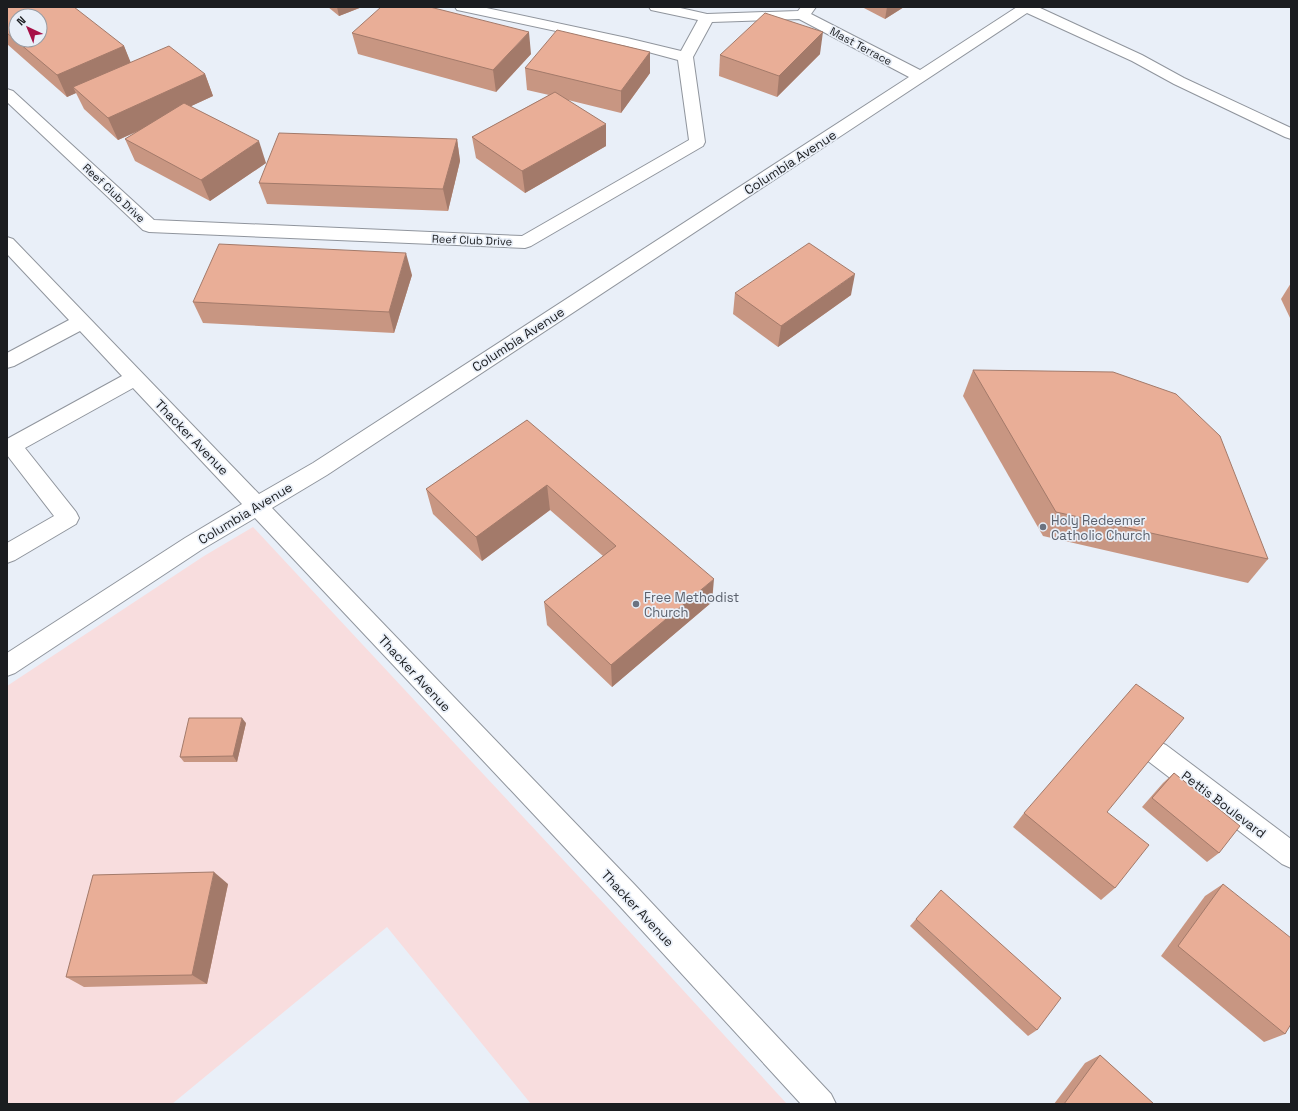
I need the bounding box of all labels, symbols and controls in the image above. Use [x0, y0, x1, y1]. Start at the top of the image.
north arrow [8, 8, 48, 48]
text: N [14, 13, 29, 28]
street label: Mast Terrace [828, 24, 894, 68]
street label: Columbia Avenue [741, 126, 840, 199]
street label: Reef Club Drive [80, 161, 148, 225]
street label: Reef Club Drive [432, 232, 512, 248]
street label: Columbia Avenue [469, 303, 568, 376]
street label: Thacker Avenue [151, 396, 232, 479]
street label: Columbia Avenue [195, 479, 295, 548]
place label: Holy Redeemer Catholic Church [1051, 512, 1150, 544]
marker: Holy Redeemer Catholic Church [1038, 522, 1048, 532]
place label: Free Methodist Church [644, 589, 739, 621]
marker: Free Methodist Church [631, 599, 641, 609]
street label: Thacker Avenue [375, 631, 455, 715]
street label: Pettis Boulevard [1178, 767, 1269, 842]
street label: Thacker Avenue [598, 866, 678, 950]

